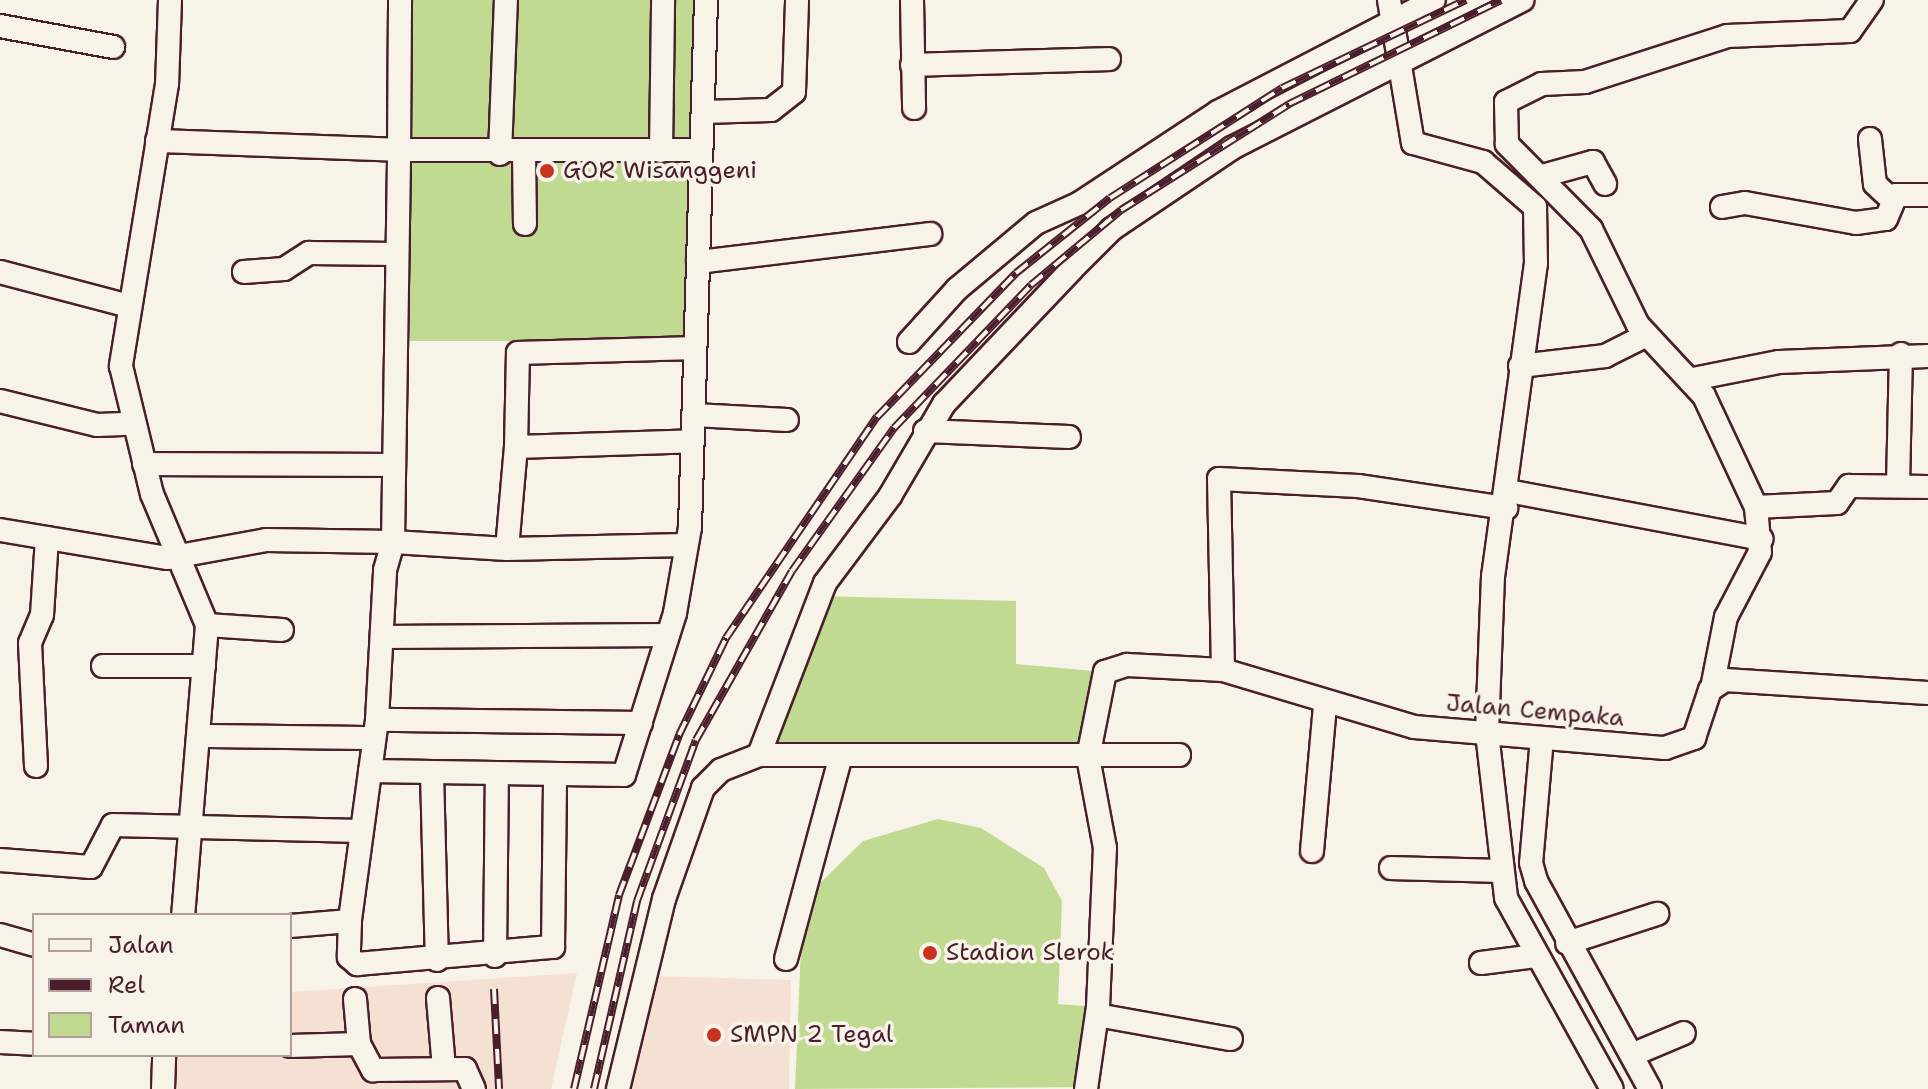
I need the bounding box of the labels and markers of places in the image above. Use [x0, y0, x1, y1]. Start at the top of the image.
place label: GOR Wisanggeni [563, 157, 757, 185]
marker: GOR Wisanggeni [538, 162, 556, 180]
place label: Stadion Slerok [946, 939, 1114, 967]
marker: Stadion Slerok [921, 944, 939, 962]
place label: SMPN 2 Tegal [730, 1021, 893, 1049]
marker: SMPN 2 Tegal [705, 1026, 723, 1044]

